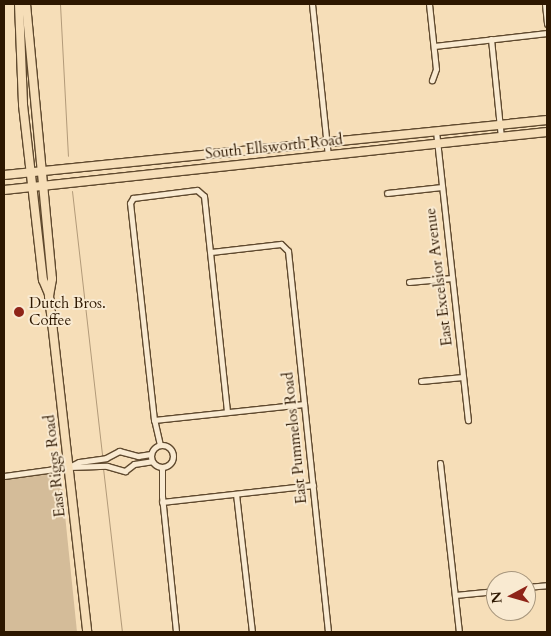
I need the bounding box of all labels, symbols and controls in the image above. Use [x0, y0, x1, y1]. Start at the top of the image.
street label: South Ellsworth Road [204, 131, 344, 163]
street label: East Excelsior Avenue [422, 207, 456, 347]
place label: Dutch Bros. Coffee [29, 294, 106, 329]
marker: Dutch Bros. Coffee [13, 306, 25, 318]
street label: East Pummelos Road [279, 371, 311, 505]
street label: East Riggs Road [41, 414, 69, 518]
north arrow [486, 571, 536, 621]
text: N [486, 590, 507, 605]

